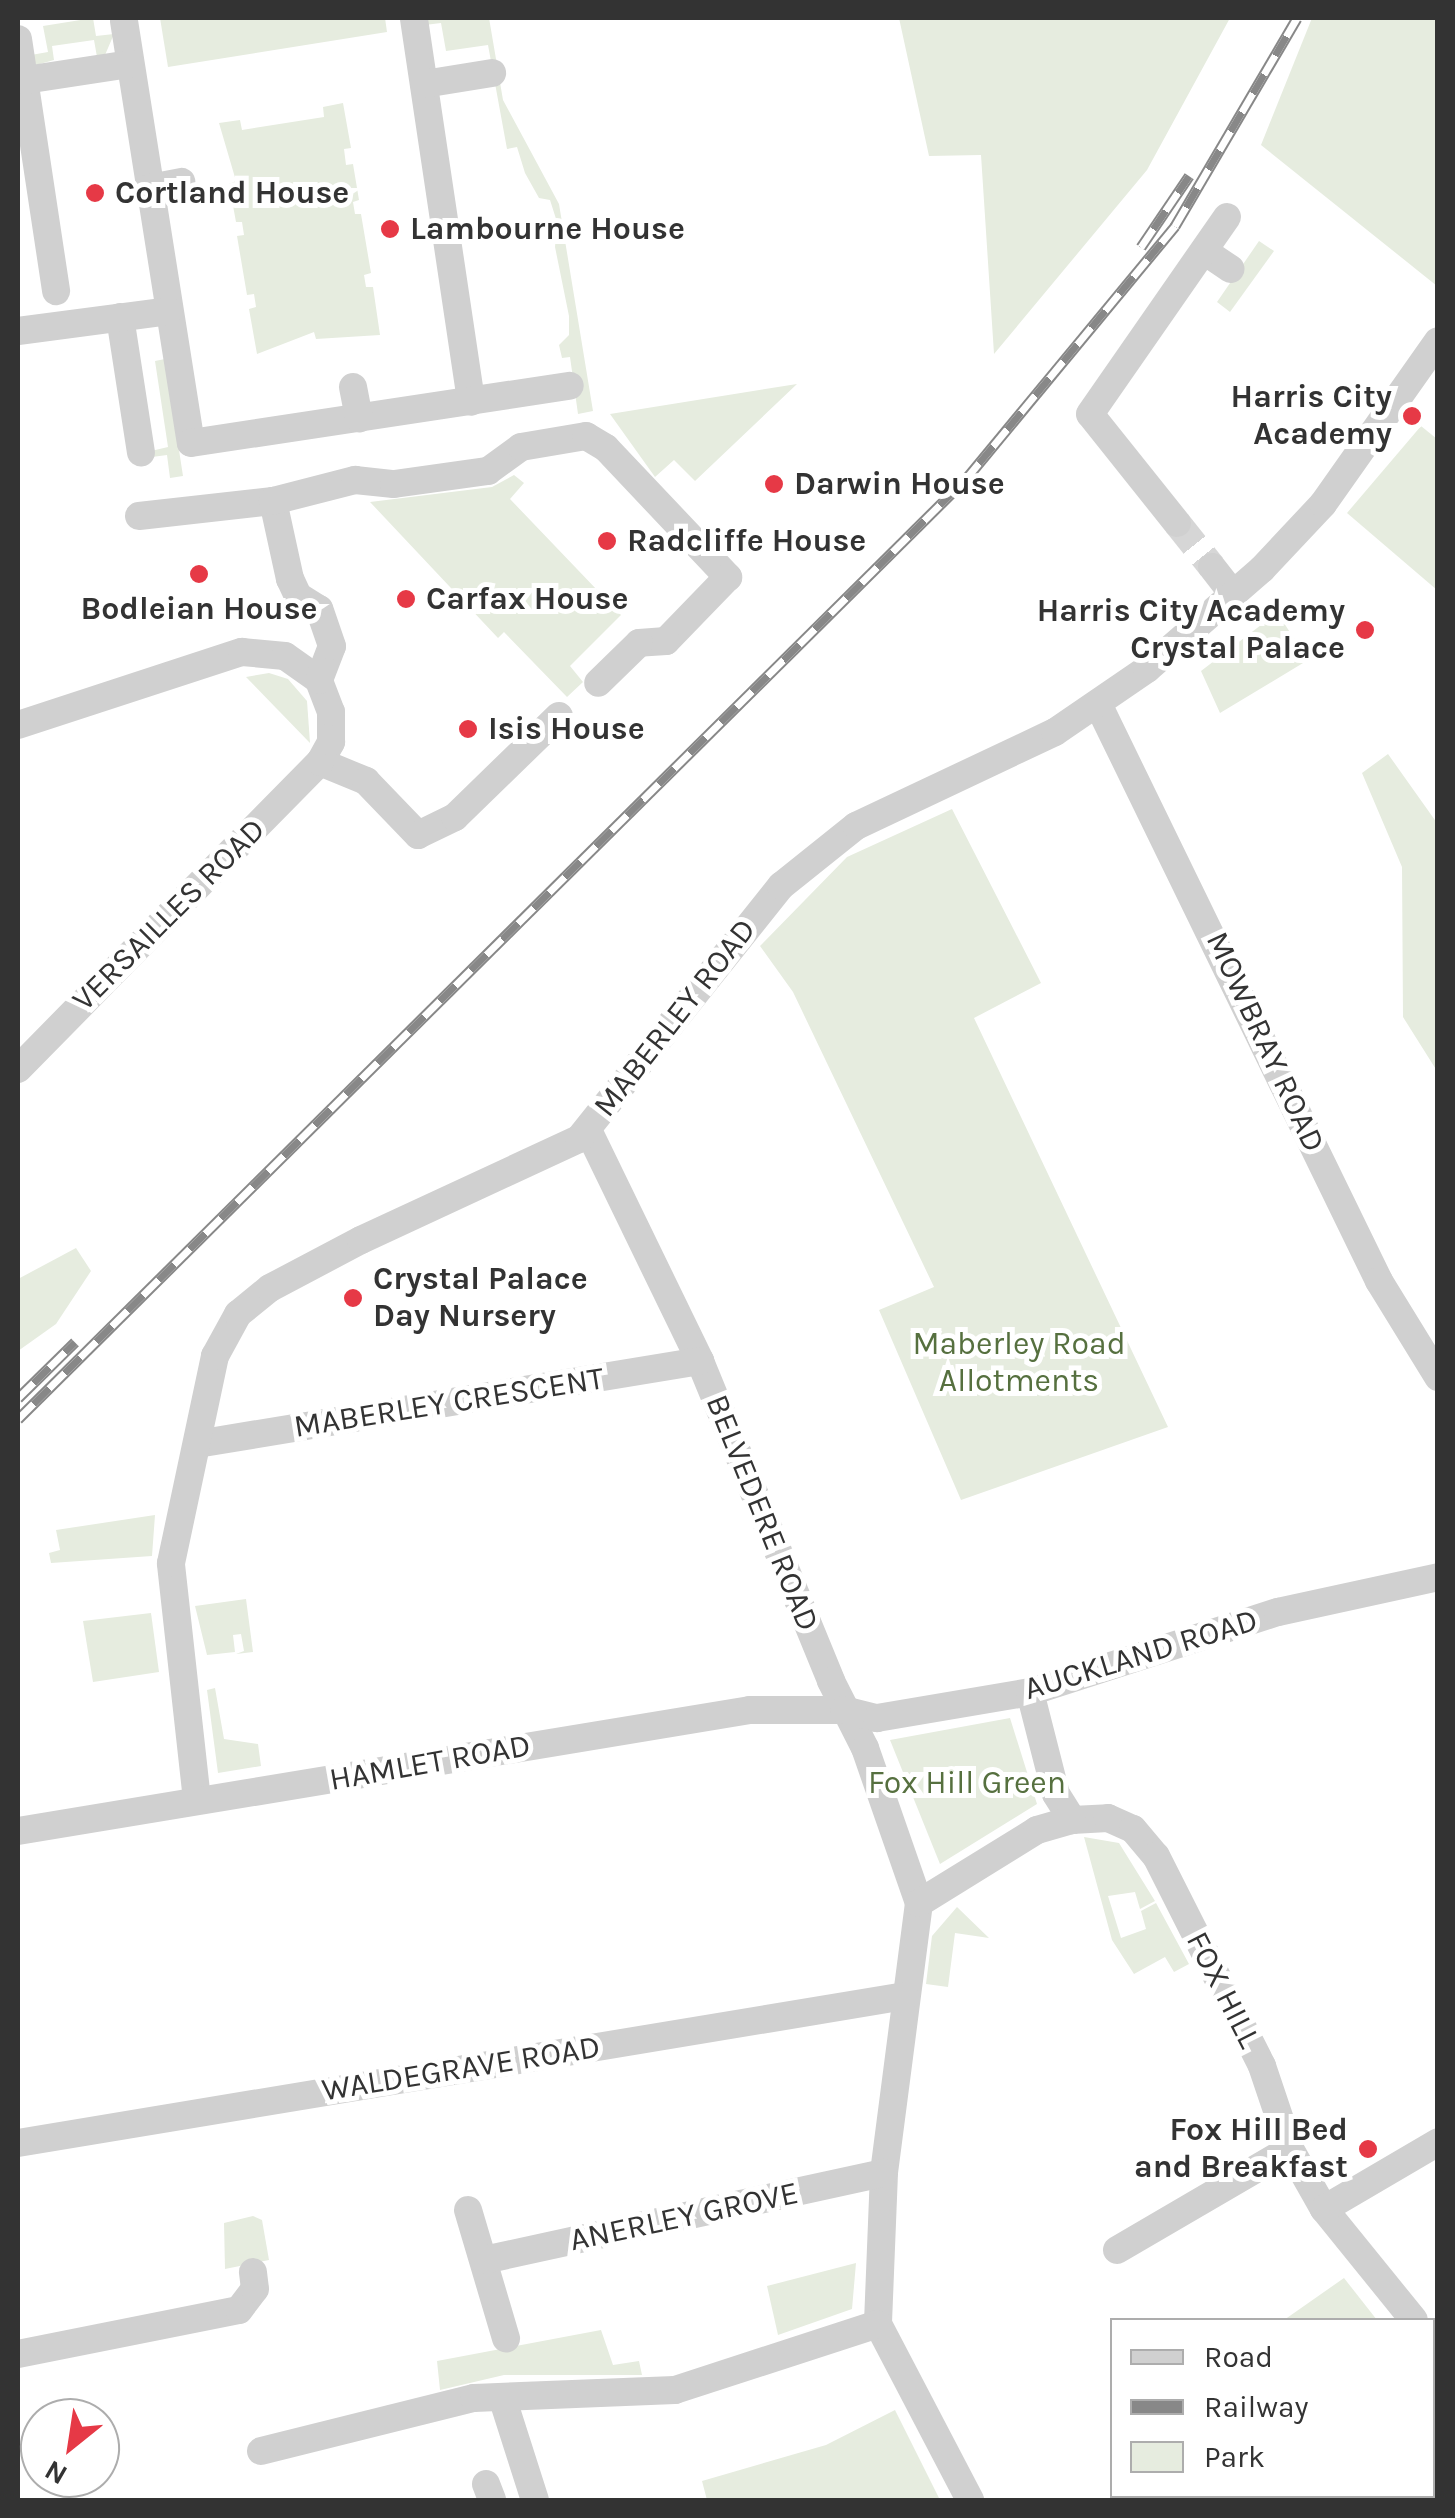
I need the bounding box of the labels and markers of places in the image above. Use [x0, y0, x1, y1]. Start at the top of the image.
place label: Cortland House [115, 174, 349, 212]
marker: Cortland House [84, 182, 106, 204]
place label: Lambourne House [410, 210, 685, 248]
marker: Lambourne House [379, 218, 401, 240]
place label: Harris City Academy [1231, 379, 1392, 454]
marker: Harris City Academy [1401, 405, 1423, 427]
place label: Darwin House [794, 465, 1005, 503]
marker: Darwin House [763, 473, 785, 495]
place label: Radcliffe House [627, 522, 866, 560]
marker: Radcliffe House [596, 530, 618, 552]
marker: Bodleian House [188, 563, 210, 585]
place label: Carfax House [426, 580, 628, 618]
marker: Carfax House [395, 588, 417, 610]
place label: Bodleian House [80, 590, 318, 628]
place label: Harris City Academy Crystal Palace [1037, 593, 1345, 668]
marker: Harris City Academy Crystal Palace [1354, 619, 1376, 641]
place label: Isis House [488, 710, 645, 748]
marker: Isis House [457, 718, 479, 740]
place label: Crystal Palace Day Nursery [373, 1261, 588, 1336]
marker: Crystal Palace Day Nursery [342, 1287, 364, 1309]
place label: Fox Hill Bed and Breakfast [1134, 2112, 1348, 2187]
marker: Fox Hill Bed and Breakfast [1357, 2138, 1379, 2160]

